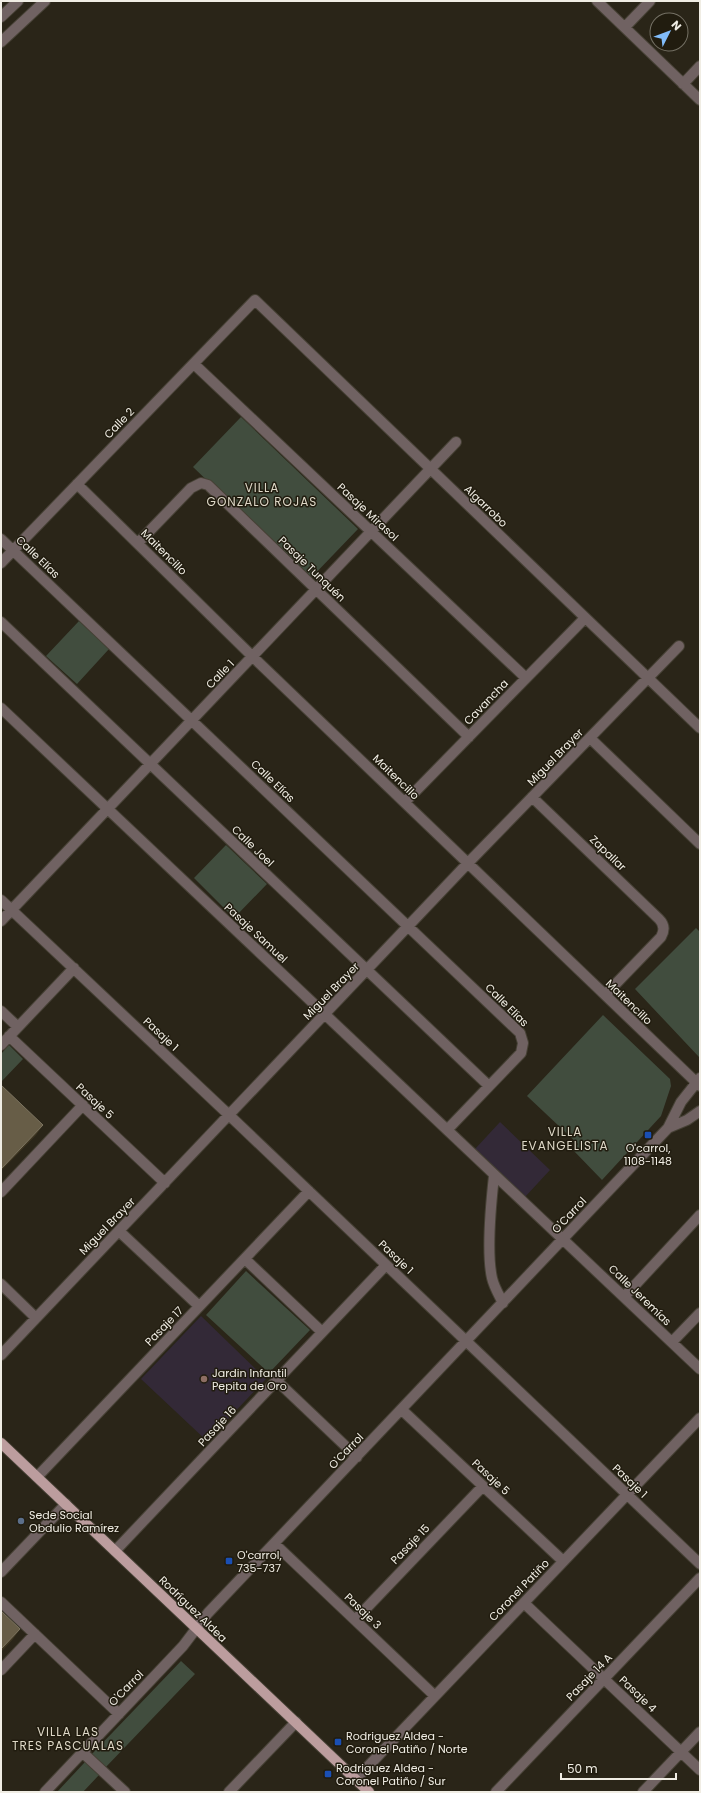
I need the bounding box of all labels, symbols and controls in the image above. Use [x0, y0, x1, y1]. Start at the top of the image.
north arrow [649, 12, 689, 52]
text: N [668, 17, 685, 34]
street label: Calle 2 [100, 404, 138, 442]
district label: VILLA GONZALO ROJAS [207, 479, 317, 510]
street label: Pasaje Mirasol [334, 479, 402, 545]
street label: Algarrobo [461, 481, 511, 531]
street label: Maitencillo [137, 525, 191, 579]
street label: Calle Elías [13, 532, 64, 582]
street label: Pasaje Tunquén [275, 533, 349, 605]
street label: Calle 1 [202, 656, 238, 692]
street label: Cavancha [460, 676, 512, 728]
street label: Miguel Brayer [523, 725, 587, 789]
street label: Maitencillo [369, 751, 423, 803]
street label: Calle Elías [248, 756, 299, 806]
street label: Calle Joel [228, 822, 278, 870]
street label: Zapallar [586, 832, 630, 874]
street label: Pasaje Samuel [221, 899, 291, 967]
street label: Miguel Brayer [299, 959, 363, 1023]
street label: Maitencillo [602, 976, 656, 1028]
street label: Calle Elías [482, 980, 532, 1030]
street label: Pasaje 1 [140, 1013, 182, 1055]
street label: Pasaje 5 [73, 1079, 117, 1123]
district label: VILLA EVANGELISTA [521, 1123, 609, 1154]
marker: O'carrol, 1108-1148 [643, 1130, 653, 1140]
place label: O'carrol, 1108-1148 [624, 1140, 672, 1169]
street label: O'Carrol [548, 1193, 590, 1237]
street label: Miguel Brayer [75, 1194, 139, 1258]
street label: Pasaje 1 [375, 1236, 417, 1278]
street label: Calle Jeremías [605, 1261, 675, 1329]
street label: Pasaje 17 [141, 1303, 187, 1349]
place label: Jardin Infantil Pepita de Oro [212, 1365, 287, 1394]
marker: Jardin Infantil Pepita de Oro [199, 1374, 209, 1384]
street label: Pasaje 16 [194, 1402, 240, 1450]
street label: O'Carrol [325, 1430, 367, 1472]
street label: Pasaje 5 [469, 1455, 513, 1499]
street label: Pasaje 1 [609, 1460, 651, 1502]
place label: Sede Social Obdulio Ramírez [29, 1507, 119, 1536]
marker: Sede Social Obdulio Ramírez [16, 1516, 26, 1526]
street label: Pasaje 15 [387, 1520, 433, 1568]
place label: O'carrol, 735-737 [237, 1547, 282, 1576]
street label: Coronel Patiño [485, 1555, 553, 1625]
marker: O'carrol, 735-737 [224, 1556, 234, 1566]
street label: Rodríguez Aldea [155, 1572, 231, 1646]
street label: Pasaje 3 [341, 1589, 385, 1633]
street label: Pasaje 14 A [562, 1649, 616, 1704]
street label: O'Carrol [105, 1667, 147, 1709]
street label: Pasaje 4 [616, 1672, 660, 1716]
district label: VILLA LAS TRES PASCUALAS [12, 1723, 124, 1754]
place label: Rodriguez Aldea - Coronel Patiño / Norte [346, 1728, 468, 1757]
marker: Rodriguez Aldea - Coronel Patiño / Norte [333, 1737, 343, 1747]
scale bar [561, 1755, 676, 1781]
place label: Rodriguez Aldea - Coronel Patiño / Sur [336, 1760, 445, 1789]
text: 50 m [567, 1760, 598, 1777]
marker: Rodriguez Aldea - Coronel Patiño / Sur [323, 1769, 333, 1779]

